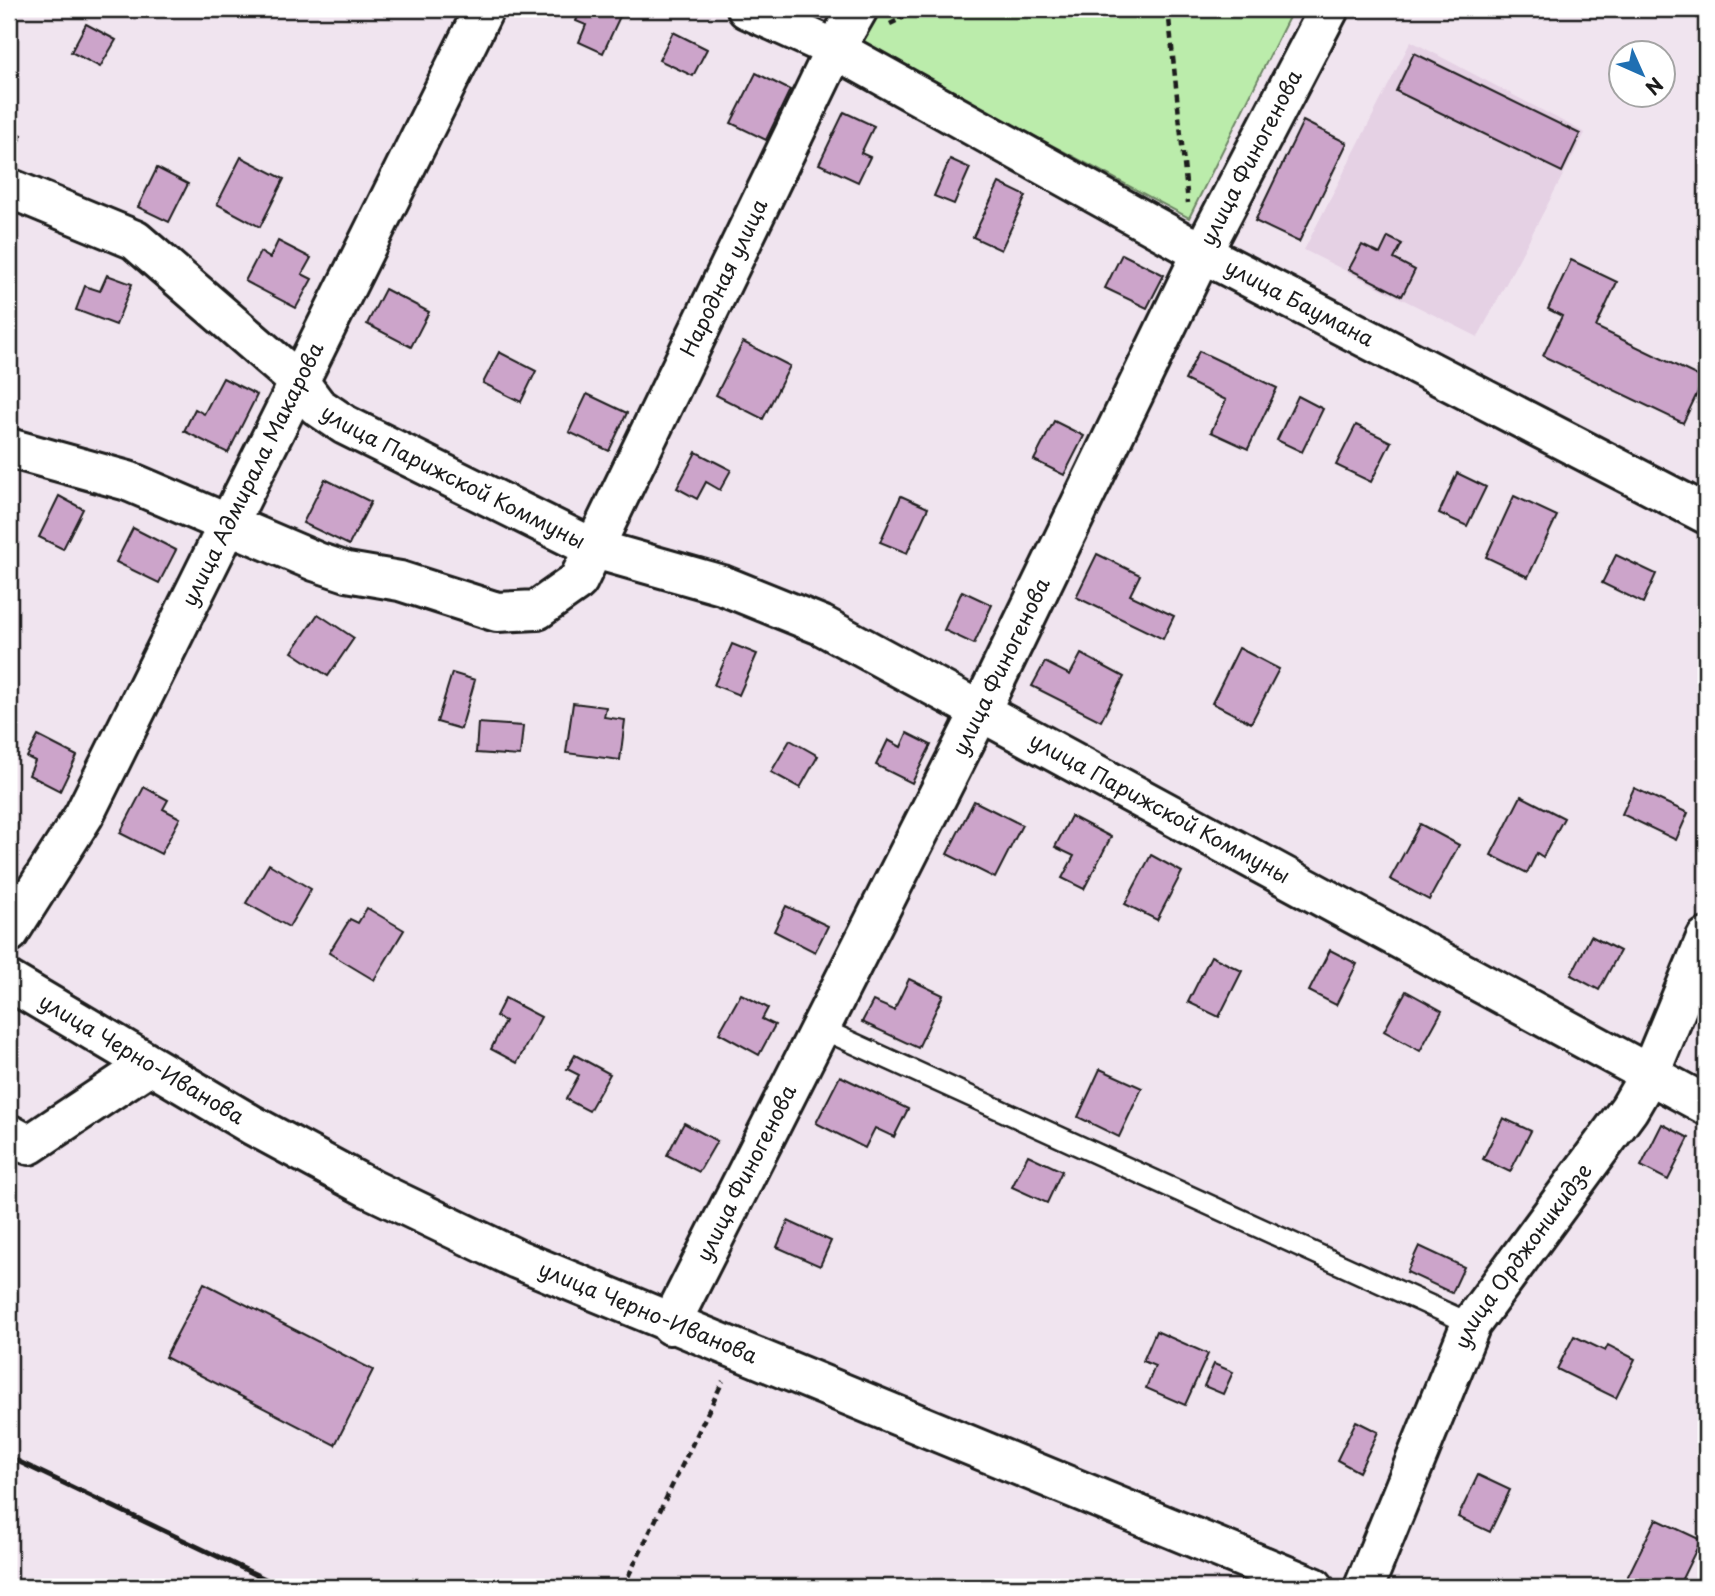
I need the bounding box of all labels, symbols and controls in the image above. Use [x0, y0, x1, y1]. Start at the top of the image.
north arrow [1606, 38, 1676, 108]
street label: улица Финогенова [1191, 63, 1309, 251]
text: N [1640, 72, 1670, 102]
street label: Народная улица [671, 192, 775, 362]
street label: улица Баумана [1220, 250, 1381, 354]
street label: улица Адмирала Макарова [172, 336, 330, 611]
street label: улица Парижской Коммуны [315, 395, 591, 556]
street label: улица Финогенова [943, 572, 1057, 760]
street label: улица Парижской Коммуны [1024, 723, 1297, 891]
street label: улица Черно-Иванова [34, 984, 251, 1131]
street label: улица Финогенова [687, 1078, 803, 1266]
street label: улица Орджоникидзе [1445, 1155, 1598, 1353]
street label: улица Черно-Иванова [534, 1252, 763, 1370]

